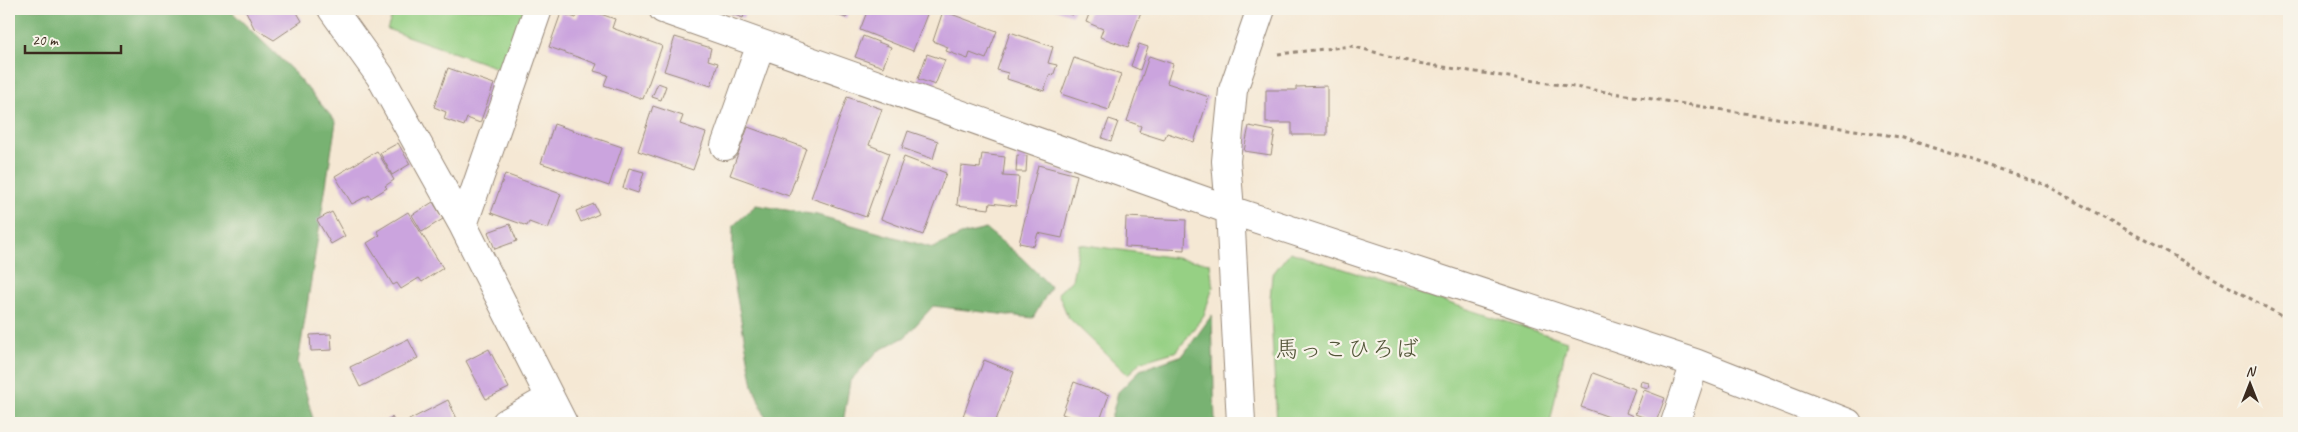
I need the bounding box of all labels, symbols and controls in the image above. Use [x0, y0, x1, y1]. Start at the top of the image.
scale bar [25, 22, 121, 54]
text: 20 m [32, 31, 59, 50]
park label: 馬っこひろば [1275, 334, 1419, 364]
north arrow [2226, 360, 2276, 410]
text: N [2246, 363, 2257, 380]

